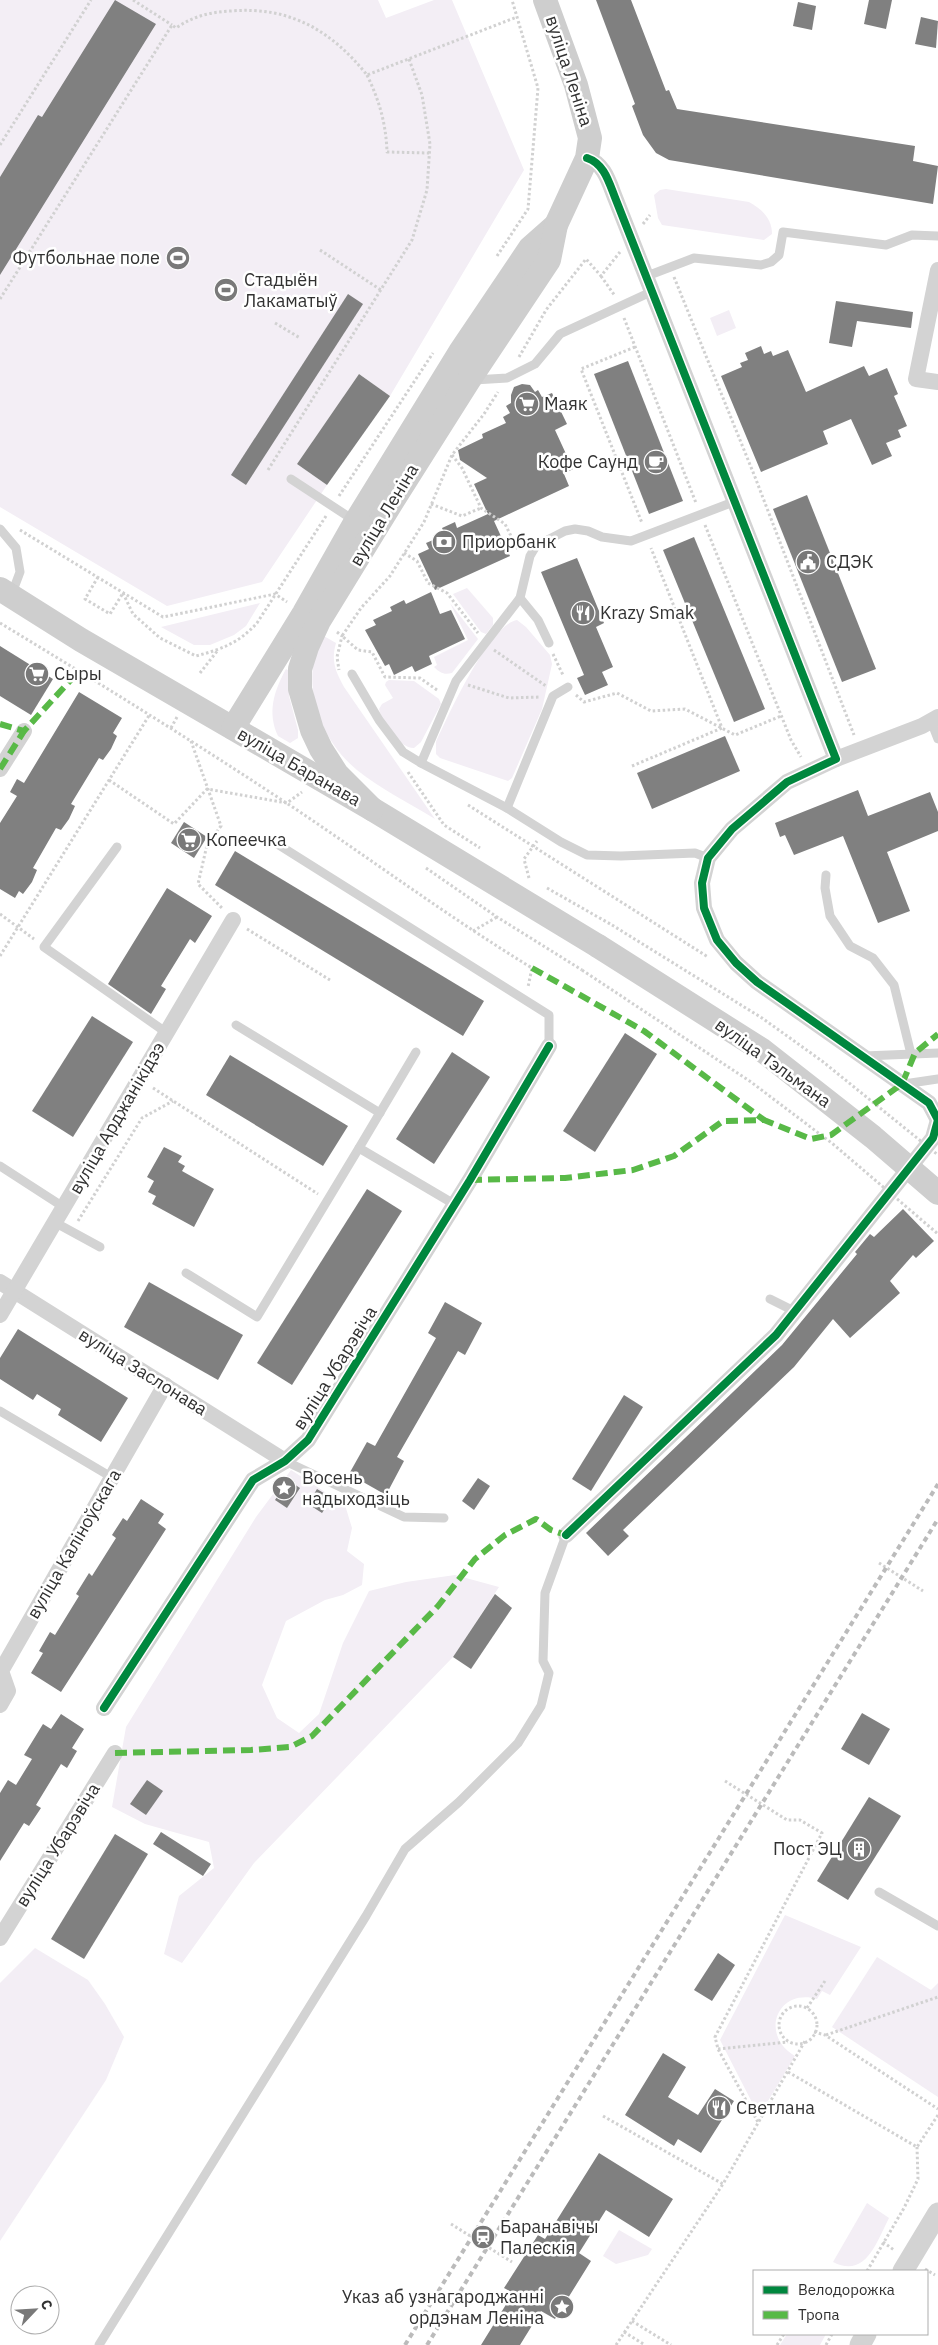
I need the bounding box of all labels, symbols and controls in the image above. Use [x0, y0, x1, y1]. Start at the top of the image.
street label: вуліца Леніна [541, 12, 598, 130]
sports icon: Футбольнае поле [165, 245, 191, 271]
place label: Футбольнае поле [13, 246, 160, 269]
place label: Стадыён Лакаматыў [244, 268, 338, 312]
sports icon: Стадыён Лакаматыў [213, 277, 239, 303]
supermarket icon: Маяк [514, 391, 540, 417]
place label: Маяк [544, 392, 588, 415]
cafe icon: Кофе Саунд [643, 449, 669, 475]
place label: Кофе Саунд [538, 450, 638, 473]
street label: вуліца Леніна [344, 459, 423, 570]
bank icon: Приорбанк [431, 529, 457, 555]
place label: Приорбанк [462, 530, 556, 553]
public building icon: СДЭК [795, 549, 821, 575]
place label: СДЭК [826, 550, 874, 573]
restaurant icon: Krazy Smak [570, 600, 596, 626]
place label: Krazy Smak [600, 601, 695, 624]
supermarket icon: Сыры [24, 661, 50, 687]
place label: Сыры [54, 662, 102, 685]
street label: вуліца Баранава [233, 722, 365, 811]
supermarket icon: Копеечка [176, 827, 202, 853]
place label: Копеечка [206, 828, 287, 851]
street label: вуліца Тэльмана [711, 1013, 836, 1113]
street label: вуліца Арджанікідзэ [64, 1037, 170, 1198]
street label: вуліца Убарэвіча [287, 1301, 382, 1434]
street label: вуліца Заслонава [75, 1323, 212, 1421]
street label: вуліца Каліноўскага [21, 1464, 126, 1623]
place label: Восень надыходзіць [302, 1466, 410, 1510]
place icon: Восень надыходзіць [271, 1475, 297, 1501]
street label: вуліца Убарэвіча [10, 1778, 105, 1911]
building icon: Пост ЭЦ [846, 1836, 872, 1862]
place label: Пост ЭЦ [773, 1837, 842, 1860]
restaurant icon: Светлана [706, 2095, 732, 2121]
place label: Светлана [736, 2096, 815, 2119]
place label: Баранавічы Палескія [500, 2215, 599, 2259]
station icon: Баранавічы Палескія [470, 2224, 496, 2250]
legend [753, 2270, 928, 2335]
text: Велодорожка [798, 2280, 895, 2299]
north arrow [10, 2285, 60, 2335]
place label: Указ аб узнагароджанні ордэнам Леніна [342, 2285, 544, 2329]
place icon: Указ аб узнагароджанні ордэнам Леніна [549, 2294, 575, 2320]
text: С [37, 2297, 57, 2312]
text: Тропа [798, 2305, 840, 2324]

